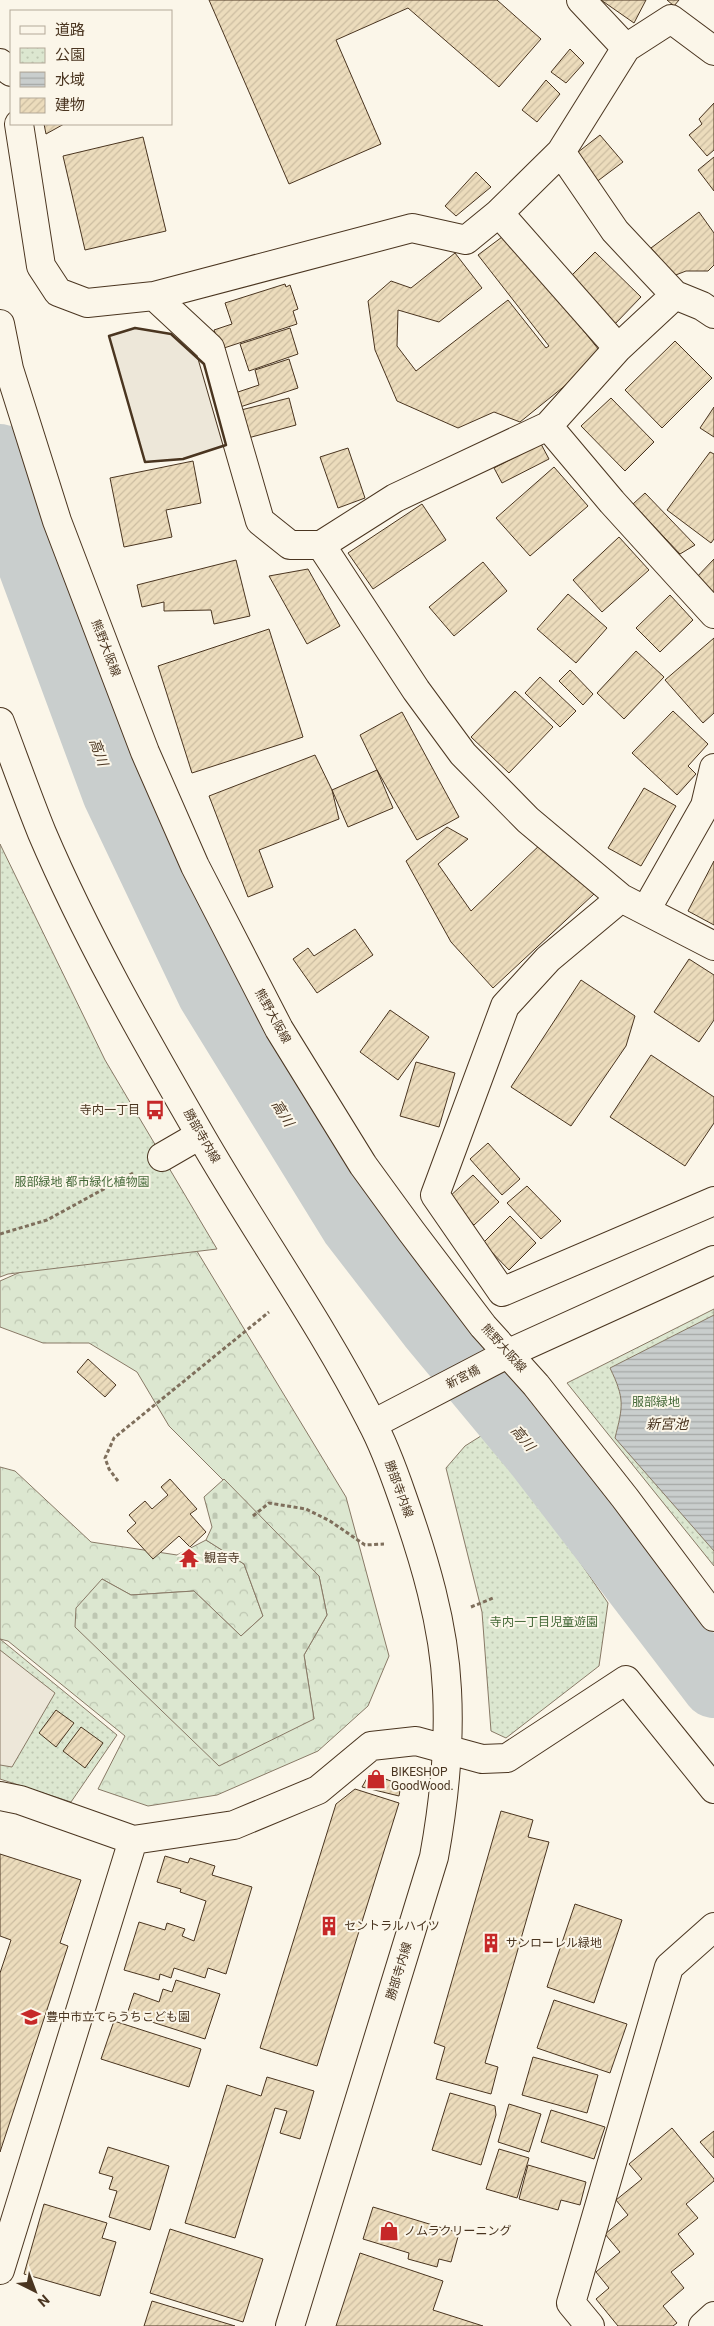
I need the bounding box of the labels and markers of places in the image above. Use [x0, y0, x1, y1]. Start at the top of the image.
bus stop icon: 寺内一丁目 [144, 1099, 166, 1121]
place label: 寺内一丁目 [80, 1103, 140, 1117]
temple icon: 観音寺 [178, 1547, 200, 1569]
place label: 観音寺 [204, 1551, 240, 1565]
place label: BIKESHOP GoodWood. [391, 1765, 454, 1793]
shop icon: BIKESHOP GoodWood. [365, 1768, 387, 1790]
building icon: セントラルハイツ [318, 1915, 340, 1937]
place label: セントラルハイツ [344, 1919, 440, 1933]
building icon: サンローレル緑地 [480, 1932, 502, 1954]
place label: サンローレル緑地 [506, 1936, 602, 1950]
school or university icon: 豊中市立てらうちこども園 [20, 2006, 42, 2028]
place label: 豊中市立てらうちこども園 [46, 2010, 190, 2024]
shop icon: ノムラクリーニング [378, 2220, 400, 2242]
place label: ノムラクリーニング [404, 2224, 511, 2238]

